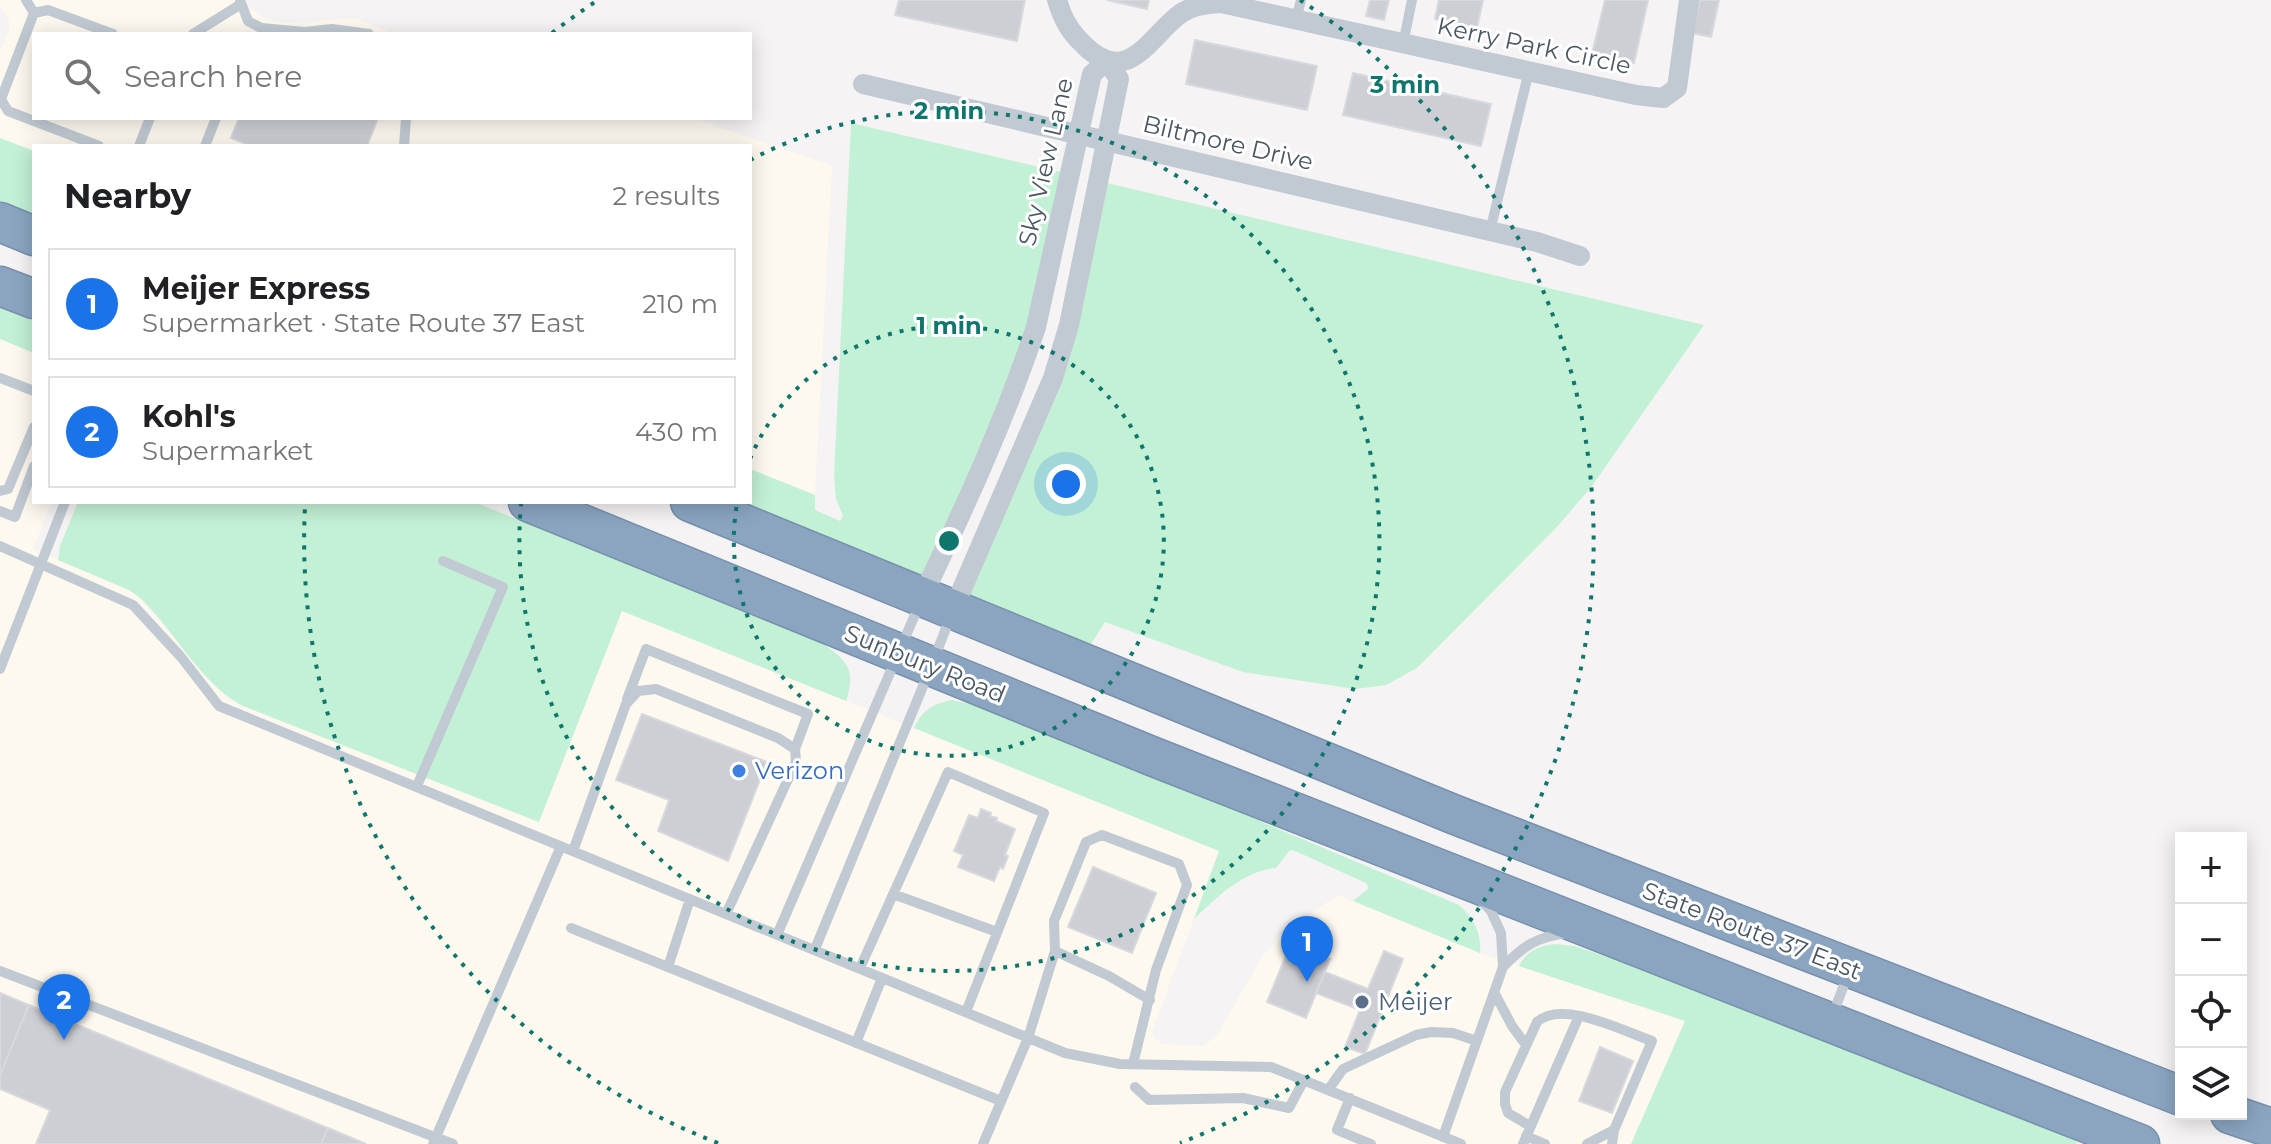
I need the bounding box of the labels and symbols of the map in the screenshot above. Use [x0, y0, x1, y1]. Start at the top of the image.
street label: Kerry Park Circle [1435, 11, 1634, 80]
text: 3 min [1369, 70, 1440, 99]
street label: Sky View Lane [1012, 75, 1079, 249]
text: 2 min [914, 96, 984, 125]
street label: Biltmore Drive [1140, 109, 1316, 176]
text: 1 min [916, 311, 982, 340]
your location [1046, 464, 1086, 504]
centre of rings [935, 527, 963, 555]
street label: Sunbury Road [840, 618, 1010, 709]
place label: Verizon [755, 756, 844, 785]
marker: Verizon [730, 762, 748, 780]
street label: State Route 37 East [1639, 875, 1866, 986]
pin: 1 [1281, 916, 1333, 982]
pin: 2 [38, 974, 90, 1040]
place label: Meijer [1378, 987, 1453, 1016]
marker: Meijer [1353, 993, 1371, 1011]

